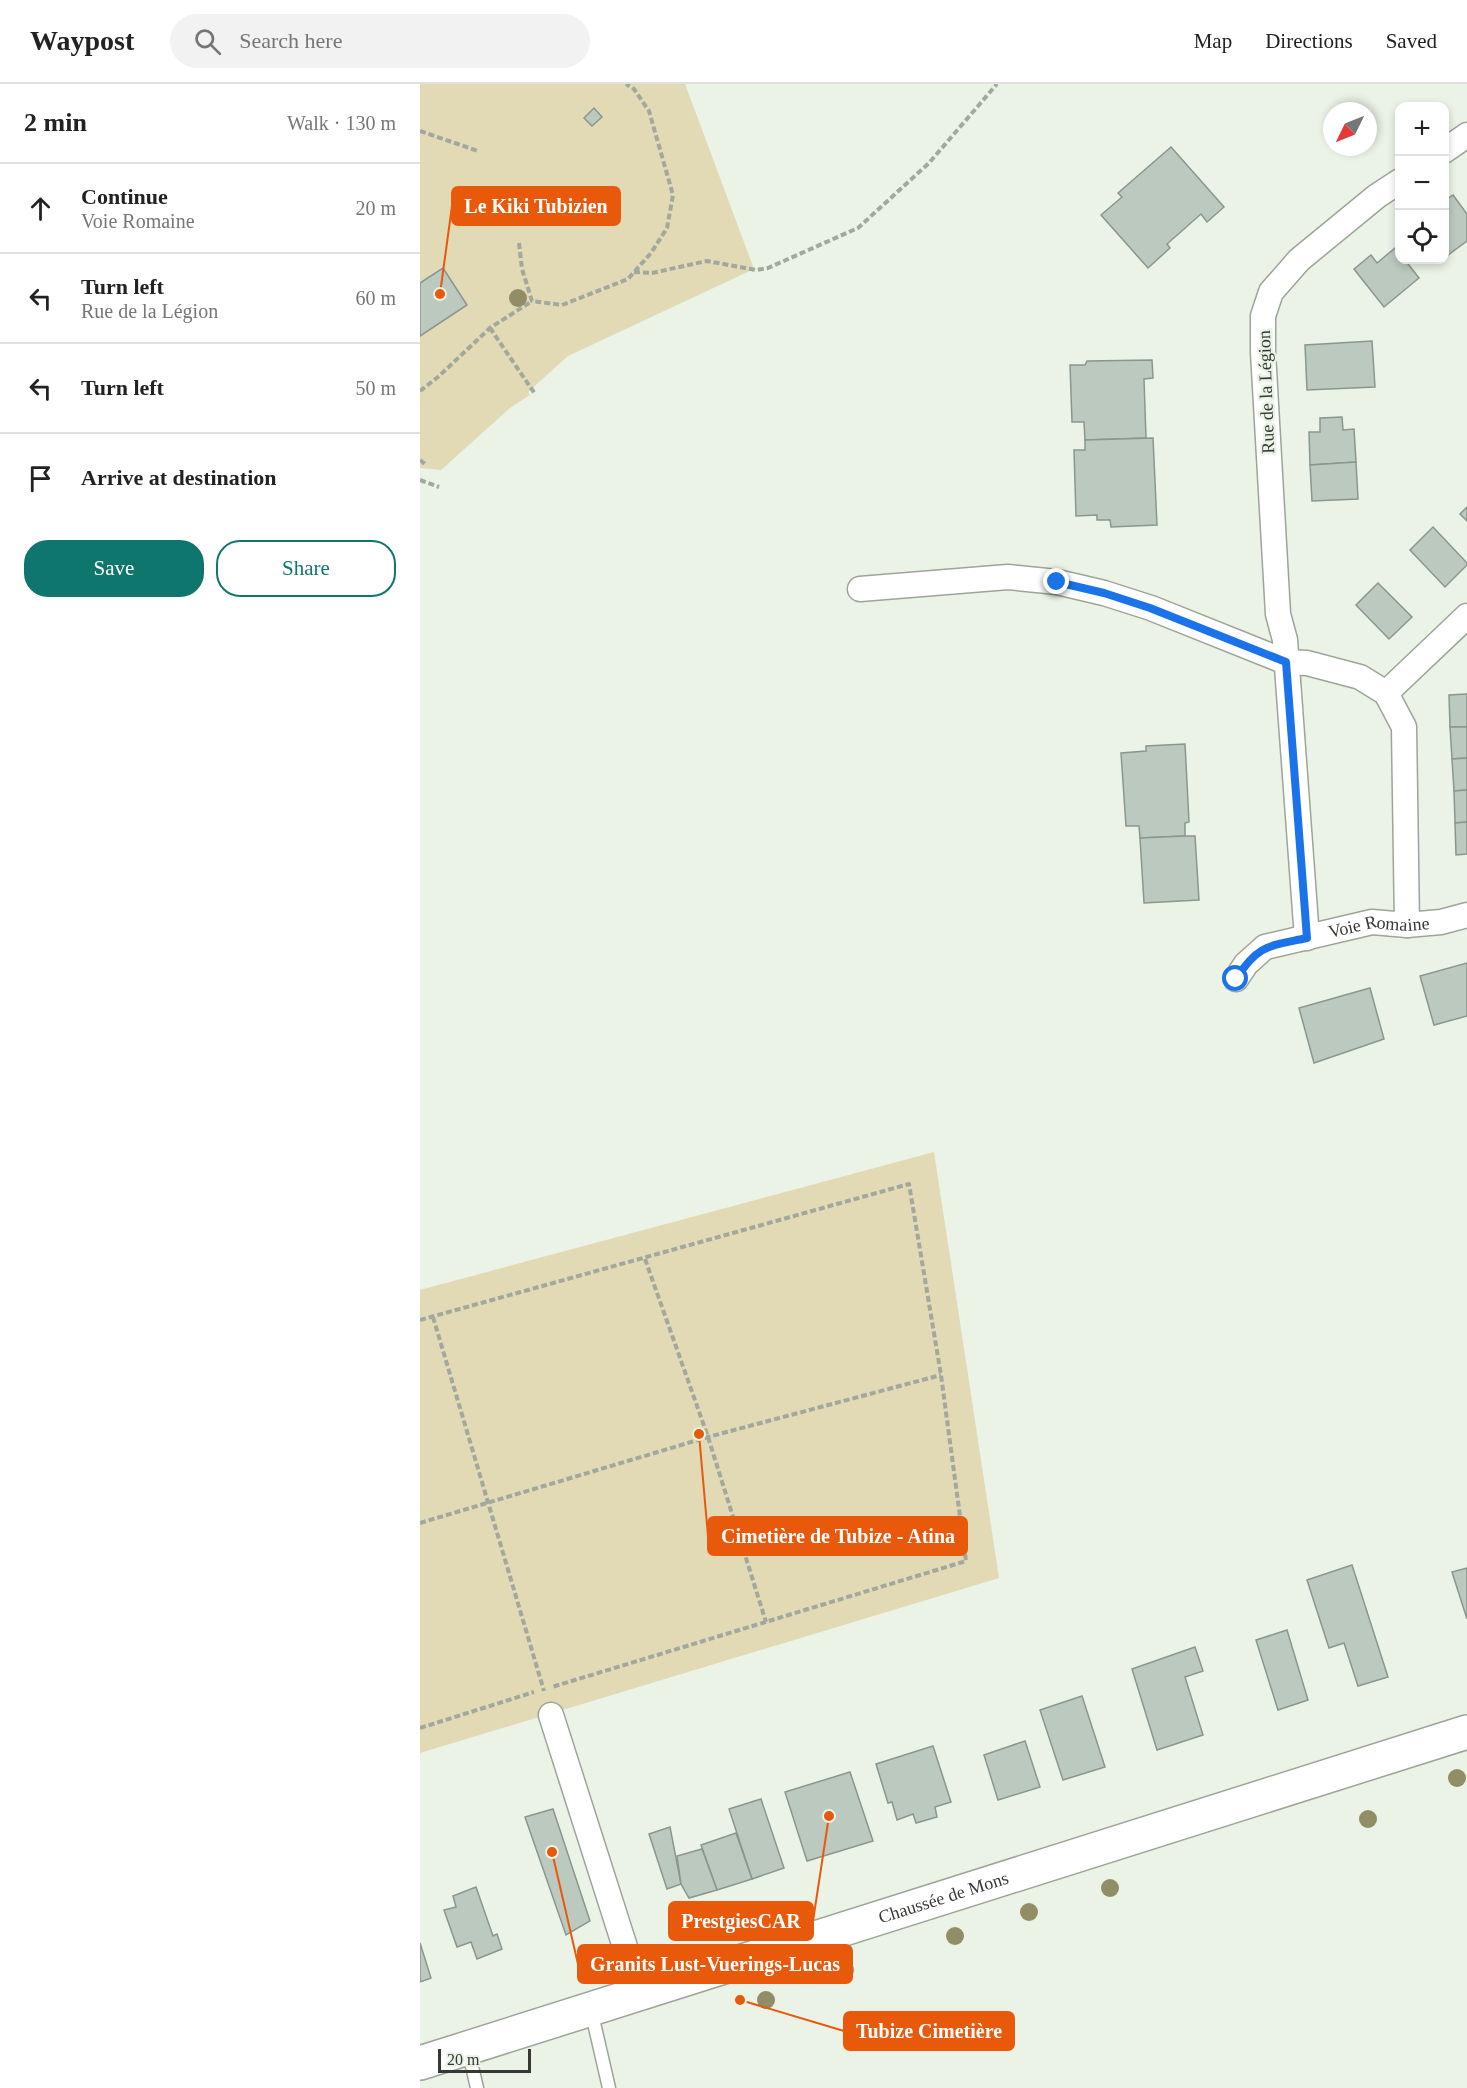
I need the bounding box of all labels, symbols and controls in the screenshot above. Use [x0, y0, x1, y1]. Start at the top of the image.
search box [170, 14, 590, 68]
text: Waypost [30, 25, 134, 56]
icon: search [191, 25, 224, 58]
text: Search here [239, 28, 342, 53]
text: Map [1194, 29, 1232, 53]
text: Directions [1265, 29, 1353, 53]
text: Saved [1386, 29, 1437, 53]
north arrow [1323, 102, 1377, 156]
map controls [1395, 102, 1449, 264]
button: + [1395, 102, 1449, 156]
text: 2 min [24, 108, 87, 137]
text: Walk · 130 m [287, 112, 396, 134]
button: − [1395, 156, 1449, 210]
text: Continue [81, 184, 168, 209]
callout: Le Kiki Tubizien [452, 187, 620, 225]
icon: ahead [24, 192, 57, 225]
text: Le Kiki Tubizien [464, 195, 608, 217]
text: 20 m [355, 197, 396, 219]
text: Voie Romaine [81, 210, 195, 232]
button: locate [1395, 210, 1449, 264]
text: Turn left [81, 274, 164, 299]
icon: left [24, 282, 57, 315]
text: 60 m [355, 287, 396, 309]
text: Rue de la Légion [81, 300, 218, 322]
street label: Rue de la Légion [1254, 330, 1278, 454]
icon: left [24, 372, 57, 405]
text: Turn left [81, 375, 164, 400]
text: 50 m [355, 377, 396, 399]
icon: arrive [24, 462, 57, 495]
text: Arrive at destination [81, 465, 277, 490]
button: Save [24, 540, 204, 597]
button: Share [216, 540, 396, 597]
route end [1043, 568, 1069, 594]
street label: Voie Romaine [1326, 911, 1430, 942]
route start [1222, 965, 1248, 991]
callout: Cimetière de Tubize - Atina [708, 1517, 967, 1555]
text: Cimetière de Tubize - Atina [721, 1525, 955, 1547]
street label: Chaussée de Mons [876, 1868, 1011, 1927]
callout: PrestgiesCAR [669, 1902, 813, 1940]
text: PrestgiesCAR [681, 1910, 801, 1933]
callout: Granits Lust-Vuerings-Lucas [578, 1945, 852, 1983]
text: Granits Lust-Vuerings-Lucas [590, 1953, 840, 1976]
callout: Tubize Cimetière [844, 2012, 1014, 2050]
text: Tubize Cimetière [856, 2020, 1002, 2042]
scale bar [438, 2046, 531, 2074]
text: 20 m [447, 2051, 479, 2068]

